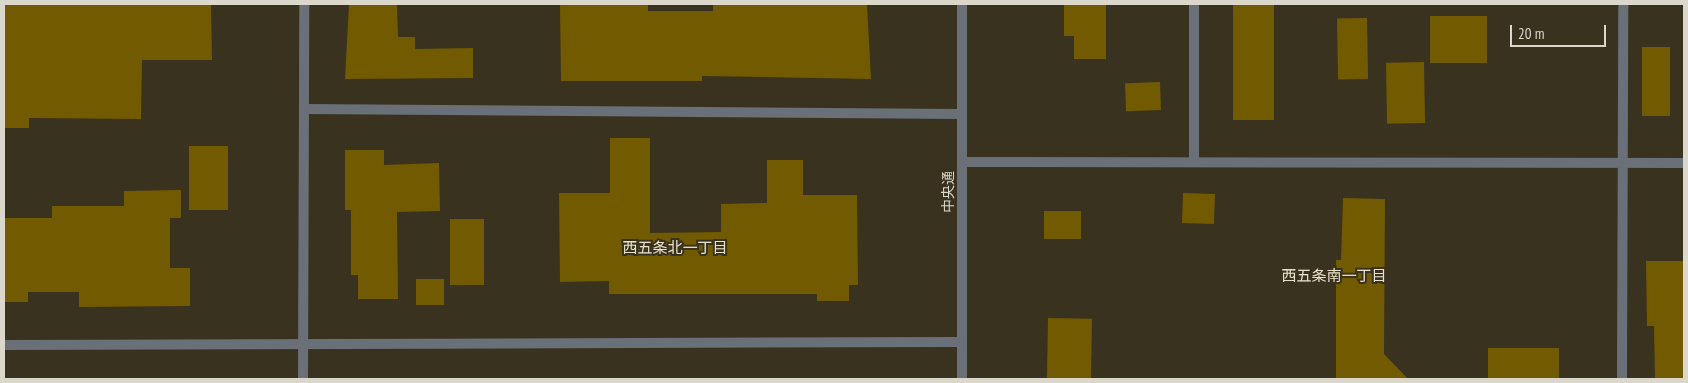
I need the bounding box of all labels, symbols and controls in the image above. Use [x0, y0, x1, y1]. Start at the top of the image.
scale bar [1513, 15, 1609, 47]
text: 20 m [1518, 24, 1544, 43]
street label: 中央通 [940, 171, 956, 213]
district label: 西五条北一丁目 [623, 239, 727, 257]
district label: 西五条南一丁目 [1282, 267, 1386, 285]

